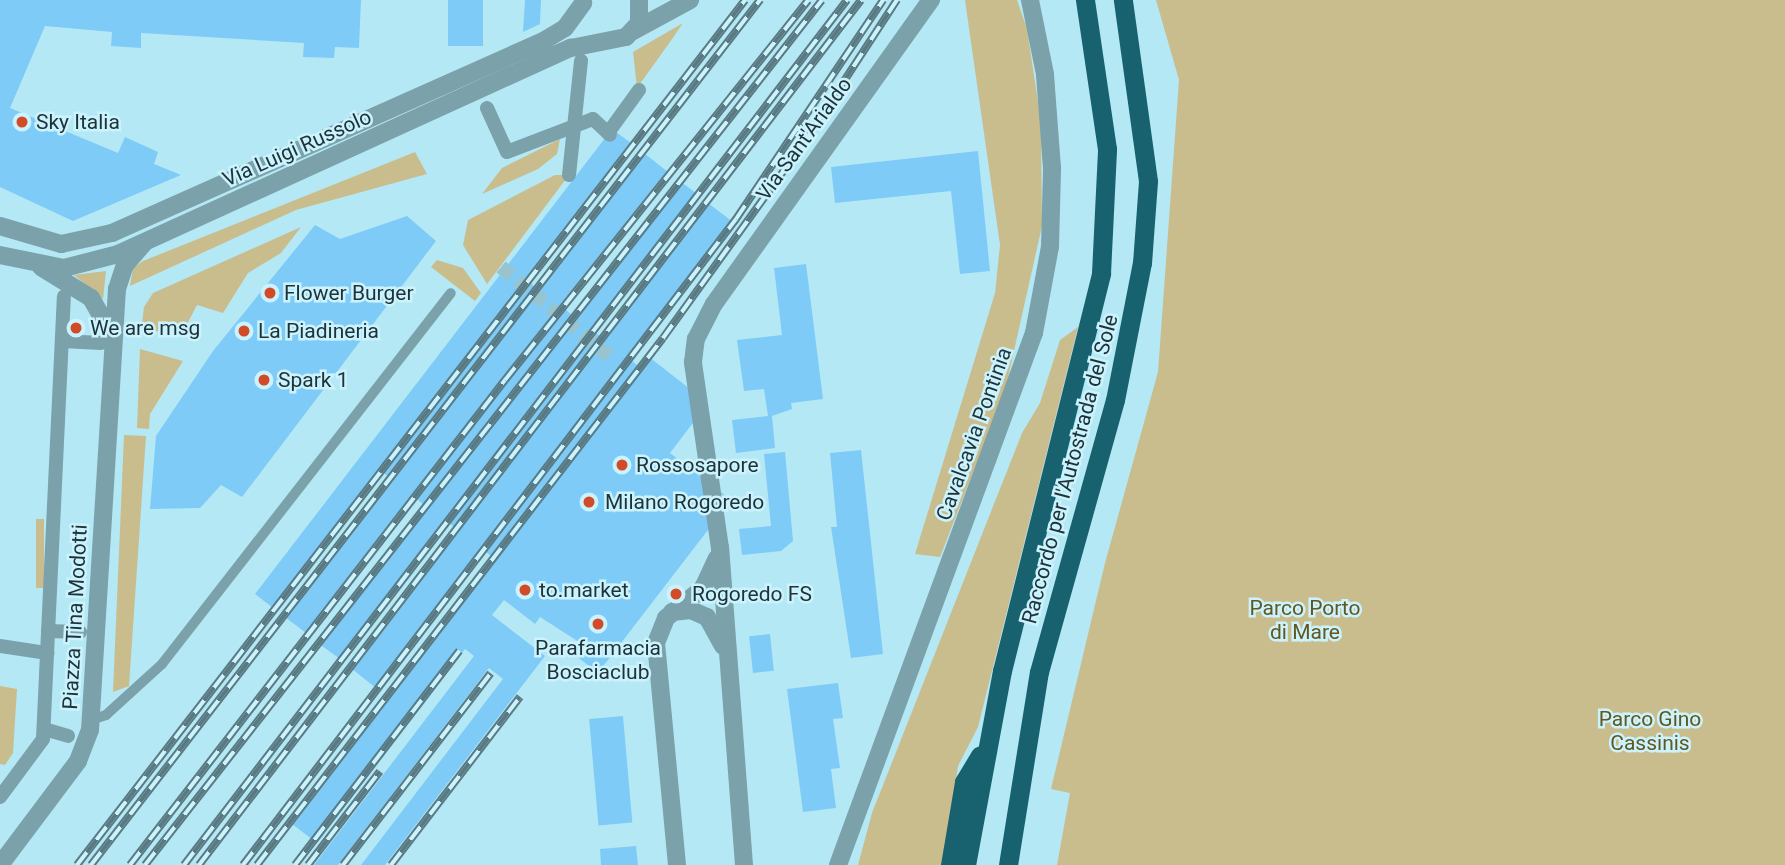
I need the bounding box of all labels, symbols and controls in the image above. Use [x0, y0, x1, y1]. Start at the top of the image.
street label: Via Sant'Arialdo [751, 72, 857, 206]
street label: Via Luigi Russolo [219, 104, 375, 192]
place label: Sky Italia [36, 109, 120, 135]
marker: Sky Italia [14, 114, 30, 130]
place label: Flower Burger [284, 280, 414, 306]
marker: Flower Burger [262, 285, 278, 301]
street label: Raccordo per l'Autostrada del Sole [1017, 312, 1123, 626]
place label: We are msg [90, 315, 200, 341]
place label: La Piadineria [258, 318, 379, 344]
marker: We are msg [68, 320, 84, 336]
marker: La Piadineria [236, 323, 252, 339]
street label: Cavalcavia Pontinia [931, 344, 1017, 524]
place label: Spark 1 [278, 367, 348, 393]
marker: Spark 1 [256, 372, 272, 388]
place label: Rossosapore [636, 452, 759, 478]
marker: Rossosapore [614, 457, 630, 473]
place label: Milano Rogoredo [605, 489, 764, 515]
marker: Milano Rogoredo [579, 492, 599, 512]
street label: Piazza Tina Modotti [58, 523, 92, 711]
place label: to.market [539, 577, 629, 603]
place label: Rogoredo FS [692, 581, 812, 607]
marker: to.market [517, 582, 533, 598]
marker: Rogoredo FS [666, 584, 686, 604]
park label: Parco Porto di Mare [1249, 595, 1361, 645]
marker: Parafarmacia Bosciaclub [590, 616, 606, 632]
place label: Parafarmacia Bosciaclub [535, 635, 661, 685]
park label: Parco Gino Cassinis [1599, 706, 1701, 756]

